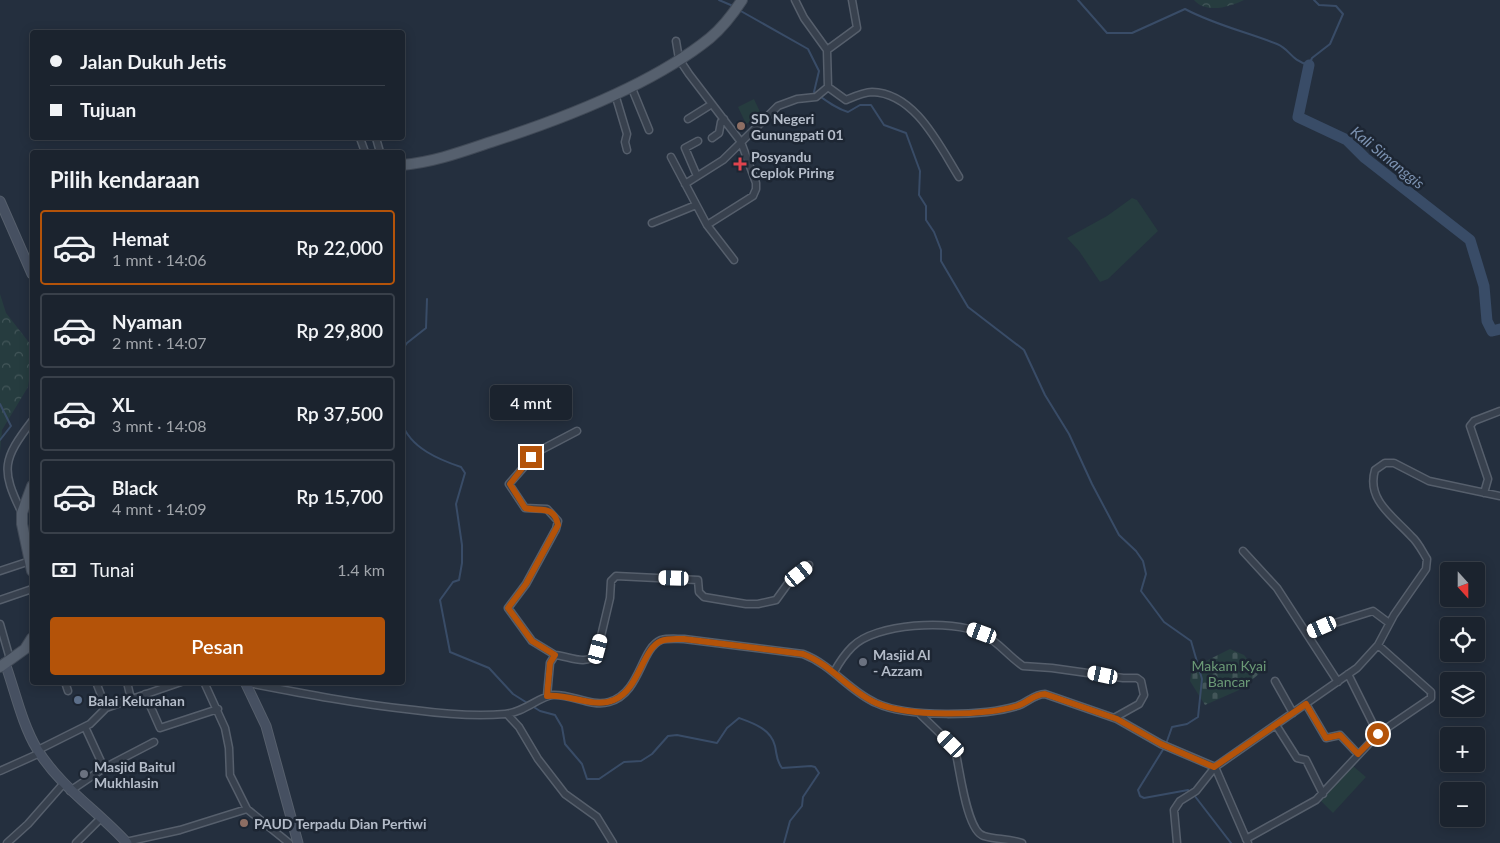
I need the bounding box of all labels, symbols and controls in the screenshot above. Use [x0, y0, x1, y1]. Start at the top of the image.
text: Jalan Dukuh Jetis [80, 50, 226, 73]
text: Tujuan [80, 98, 136, 121]
place label: SD Negeri Gunungpati 01 [751, 110, 844, 143]
marker: SD Negeri Gunungpati 01 [735, 120, 747, 132]
water label: Kali Simanggis [1348, 122, 1428, 192]
place label: Posyandu Ceplok Piring [751, 148, 835, 181]
marker: Posyandu Ceplok Piring [733, 157, 747, 171]
text: Pilih kendaraan [50, 166, 200, 193]
icon: car [52, 225, 97, 270]
text: Hemat [112, 227, 169, 250]
text: Rp 22,000 [296, 236, 383, 259]
text: 1 mnt · 14:06 [112, 250, 207, 269]
icon: car [52, 308, 97, 353]
text: Nyaman [112, 310, 182, 333]
text: Rp 29,800 [296, 319, 383, 342]
text: 2 mnt · 14:07 [112, 333, 207, 352]
callout: 4 mnt [490, 384, 572, 420]
icon: car [52, 391, 97, 436]
text: XL [112, 393, 135, 416]
text: 4 mnt [510, 393, 552, 412]
text: Rp 37,500 [296, 402, 383, 425]
text: 3 mnt · 14:08 [112, 416, 207, 435]
route end [520, 446, 542, 468]
icon: car [52, 474, 97, 519]
text: Black [112, 476, 158, 499]
text: Rp 15,700 [296, 485, 383, 508]
text: 4 mnt · 14:09 [112, 499, 207, 518]
icon: cash [50, 556, 78, 584]
text: Tunai [90, 558, 134, 581]
car [782, 559, 815, 589]
text: 1.4 km [337, 560, 385, 579]
north arrow [1440, 562, 1485, 608]
map controls [1440, 562, 1485, 827]
car [658, 570, 689, 586]
car [1305, 614, 1338, 640]
button: Pesan [50, 617, 385, 675]
button: locate [1440, 617, 1485, 662]
car [965, 621, 998, 645]
car [586, 633, 609, 665]
place label: Masjid Al - Azzam [873, 646, 930, 679]
marker: Masjid Al - Azzam [857, 656, 869, 668]
park label: Makam Kyai Bancar [1192, 657, 1266, 690]
car [1086, 665, 1119, 685]
button: layers [1440, 672, 1485, 717]
place label: Balai Kelurahan [88, 692, 185, 709]
marker: Balai Kelurahan [72, 694, 84, 706]
route start [1367, 723, 1389, 745]
button: + [1440, 727, 1485, 772]
car [935, 728, 966, 760]
place label: Masjid Baitul Mukhlasin [94, 758, 175, 791]
marker: Masjid Baitul Mukhlasin [78, 768, 90, 780]
button: − [1440, 782, 1485, 827]
place label: PAUD Terpadu Dian Pertiwi [254, 815, 426, 832]
marker: PAUD Terpadu Dian Pertiwi [238, 817, 250, 829]

